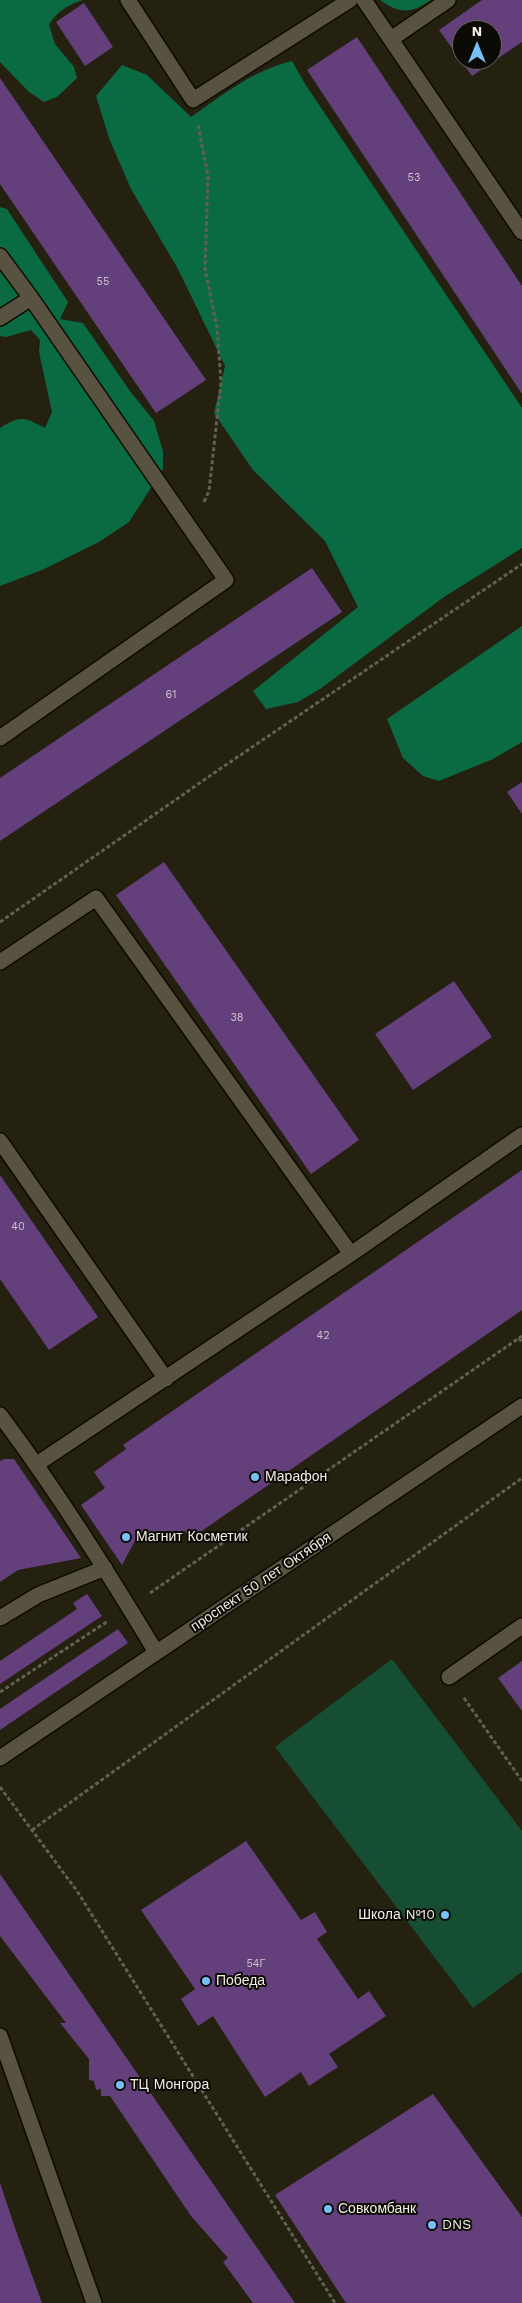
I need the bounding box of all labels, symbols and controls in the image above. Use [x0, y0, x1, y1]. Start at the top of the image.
north arrow [452, 20, 502, 70]
text: N [472, 23, 482, 39]
house number: 53 [408, 171, 420, 185]
house number: 55 [97, 275, 109, 289]
house number: 61 [166, 688, 176, 702]
house number: 38 [230, 1011, 244, 1025]
house number: 40 [11, 1220, 25, 1234]
house number: 42 [316, 1329, 330, 1343]
place label: Марафон [265, 1469, 327, 1485]
marker: Марафон [249, 1471, 261, 1483]
place label: Магнит Косметик [136, 1529, 248, 1545]
street label: проспект 50 лет Октября [188, 1529, 334, 1635]
marker: Магнит Косметик [120, 1531, 132, 1543]
place label: Школа №10 [358, 1907, 435, 1923]
marker: Школа №10 [439, 1909, 451, 1921]
house number: 54Г [246, 1957, 266, 1971]
place label: Победа [216, 1973, 265, 1989]
marker: Победа [200, 1975, 212, 1987]
place label: ТЦ Монгора [130, 2077, 209, 2093]
marker: ТЦ Монгора [114, 2079, 126, 2091]
place label: Совкомбанк [338, 2201, 416, 2217]
marker: Совкомбанк [322, 2203, 334, 2215]
place label: DNS [442, 2217, 471, 2233]
marker: DNS [426, 2219, 438, 2231]

